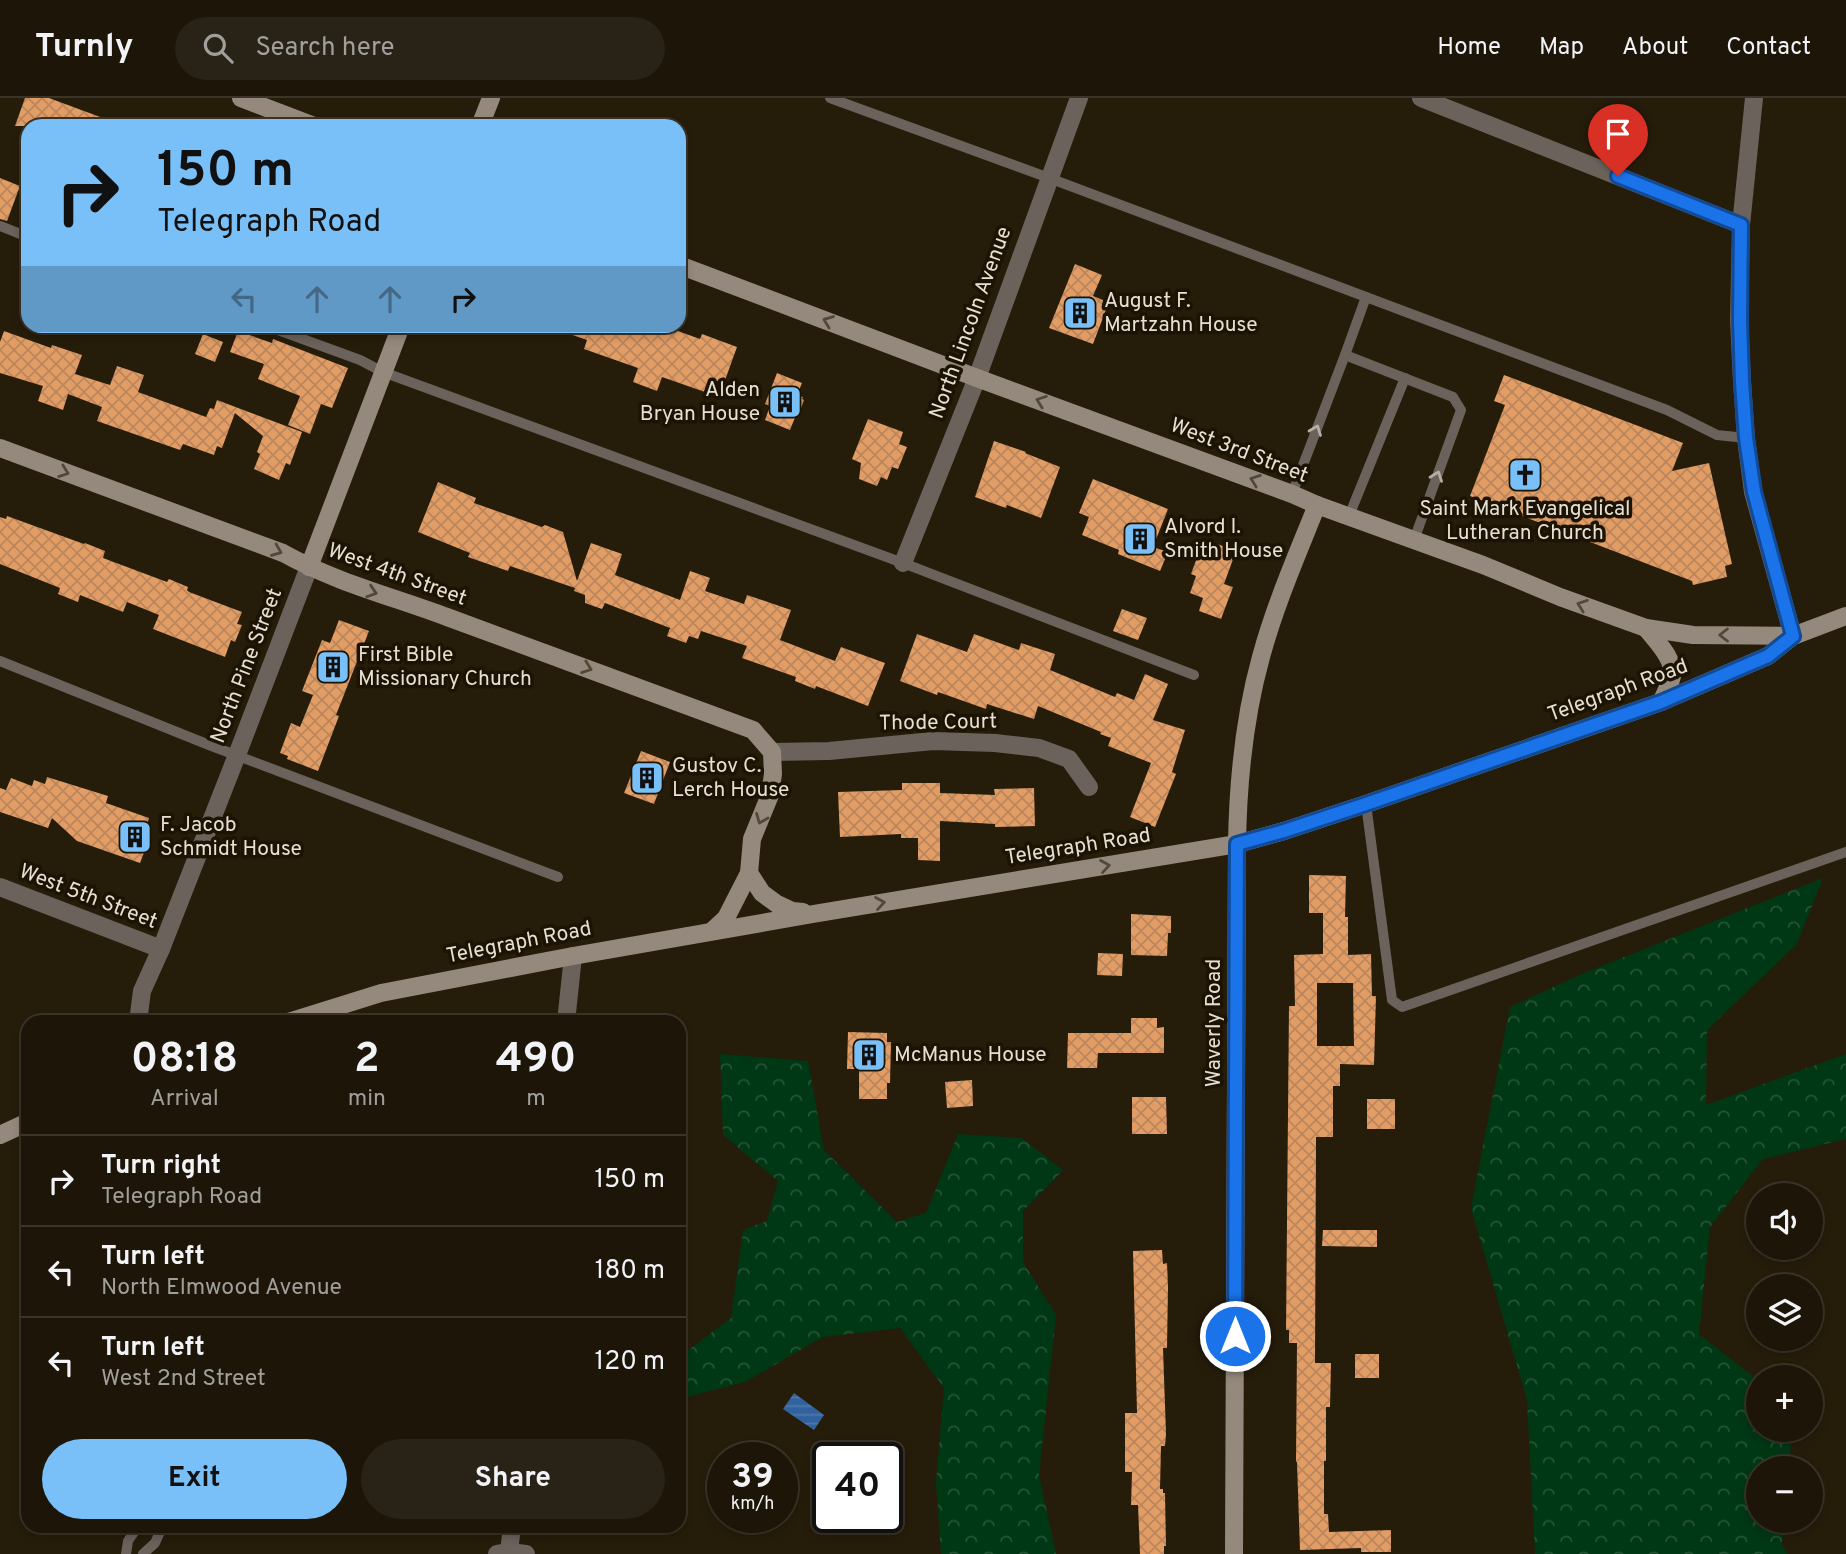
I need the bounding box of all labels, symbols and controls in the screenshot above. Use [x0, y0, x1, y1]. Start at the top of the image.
search box [175, 17, 665, 80]
text: Turnly [35, 27, 133, 69]
icon: search [199, 29, 237, 67]
text: Search here [255, 32, 394, 65]
text: Home [1437, 33, 1501, 63]
text: Map [1539, 33, 1584, 63]
text: About [1622, 33, 1688, 63]
text: Contact [1726, 33, 1811, 63]
pin [1588, 104, 1648, 176]
icon: arrive [1599, 115, 1637, 153]
text: 150 m [157, 142, 294, 204]
icon: right [42, 147, 133, 238]
text: Telegraph Road [157, 203, 381, 243]
street label: North Lincoln Avenue [924, 223, 1018, 423]
icon: left [225, 280, 263, 318]
icon: ahead [298, 280, 336, 318]
icon: ahead [371, 280, 409, 318]
icon: right [444, 280, 482, 318]
place label: August F. Martzahn House [1104, 288, 1258, 339]
building icon: August F. Martzahn House [1061, 294, 1099, 332]
one-way arrow [823, 316, 835, 330]
place label: Alden Bryan House [640, 377, 760, 428]
building icon: Alden Bryan House [766, 383, 804, 421]
one-way arrow [1036, 396, 1048, 410]
street label: West 3rd Street [1166, 412, 1312, 490]
one-way arrow [1308, 425, 1322, 437]
church icon: Saint Mark Evangelical Lutheran Church [1506, 456, 1544, 494]
one-way arrow [57, 464, 70, 478]
one-way arrow [1429, 471, 1443, 483]
one-way arrow [1249, 474, 1261, 488]
place label: Saint Mark Evangelical Lutheran Church [1419, 496, 1631, 547]
place label: Alvord I. Smith House [1164, 514, 1283, 565]
building icon: Alvord I. Smith House [1121, 520, 1159, 558]
street label: West 4th Street [324, 537, 470, 613]
one-way arrow [270, 543, 282, 557]
one-way arrow [366, 583, 378, 598]
street label: North Pine Street [205, 585, 289, 747]
one-way arrow [1576, 599, 1588, 613]
one-way arrow [1719, 627, 1729, 643]
place label: First Bible Missionary Church [358, 642, 532, 693]
building icon: First Bible Missionary Church [314, 648, 352, 686]
street label: Telegraph Road [1544, 653, 1692, 729]
one-way arrow [580, 660, 592, 674]
street label: Thode Court [879, 708, 997, 738]
place label: Gustov C. Lerch House [672, 753, 789, 804]
building icon: Gustov C. Lerch House [628, 759, 666, 797]
place label: F. Jacob Schmidt House [160, 812, 302, 863]
one-way arrow [755, 812, 769, 824]
building icon: F. Jacob Schmidt House [116, 818, 154, 856]
street label: Telegraph Road [1003, 822, 1153, 872]
street label: West 5th Street [15, 858, 161, 936]
one-way arrow [1099, 859, 1111, 874]
one-way arrow [874, 896, 886, 911]
street label: Telegraph Road [444, 916, 594, 970]
street label: Waverly Road [1201, 959, 1228, 1087]
text: 08:18 [131, 1034, 238, 1087]
text: 2 [354, 1034, 380, 1087]
text: 490 [496, 1034, 576, 1087]
building icon: McManus House [850, 1036, 888, 1074]
place label: McManus House [894, 1042, 1047, 1069]
text: Arrival [150, 1085, 219, 1114]
text: min [348, 1085, 386, 1114]
text: m [526, 1085, 546, 1114]
text: Turn right [101, 1150, 221, 1183]
icon: right [42, 1162, 80, 1200]
text: 150 m [594, 1164, 665, 1197]
text: Telegraph Road [101, 1183, 262, 1212]
map controls [1746, 1183, 1823, 1533]
button: sound [1746, 1183, 1823, 1260]
text: Turn left [101, 1241, 205, 1274]
icon: left [42, 1253, 80, 1291]
text: 180 m [595, 1255, 665, 1288]
text: North Elmwood Avenue [101, 1274, 342, 1303]
button: layers [1746, 1274, 1823, 1351]
position arrow [1198, 1299, 1272, 1373]
text: Turn left [101, 1332, 205, 1365]
icon: left [42, 1344, 80, 1382]
text: 120 m [595, 1346, 665, 1379]
text: West 2nd Street [101, 1365, 266, 1394]
button: + [1746, 1365, 1823, 1442]
button: Exit [42, 1439, 347, 1519]
button: Share [361, 1439, 665, 1519]
speed limit sign: 40 [812, 1442, 903, 1533]
text: 39 [731, 1456, 774, 1500]
button: − [1746, 1456, 1823, 1533]
text: km/h [731, 1493, 774, 1516]

